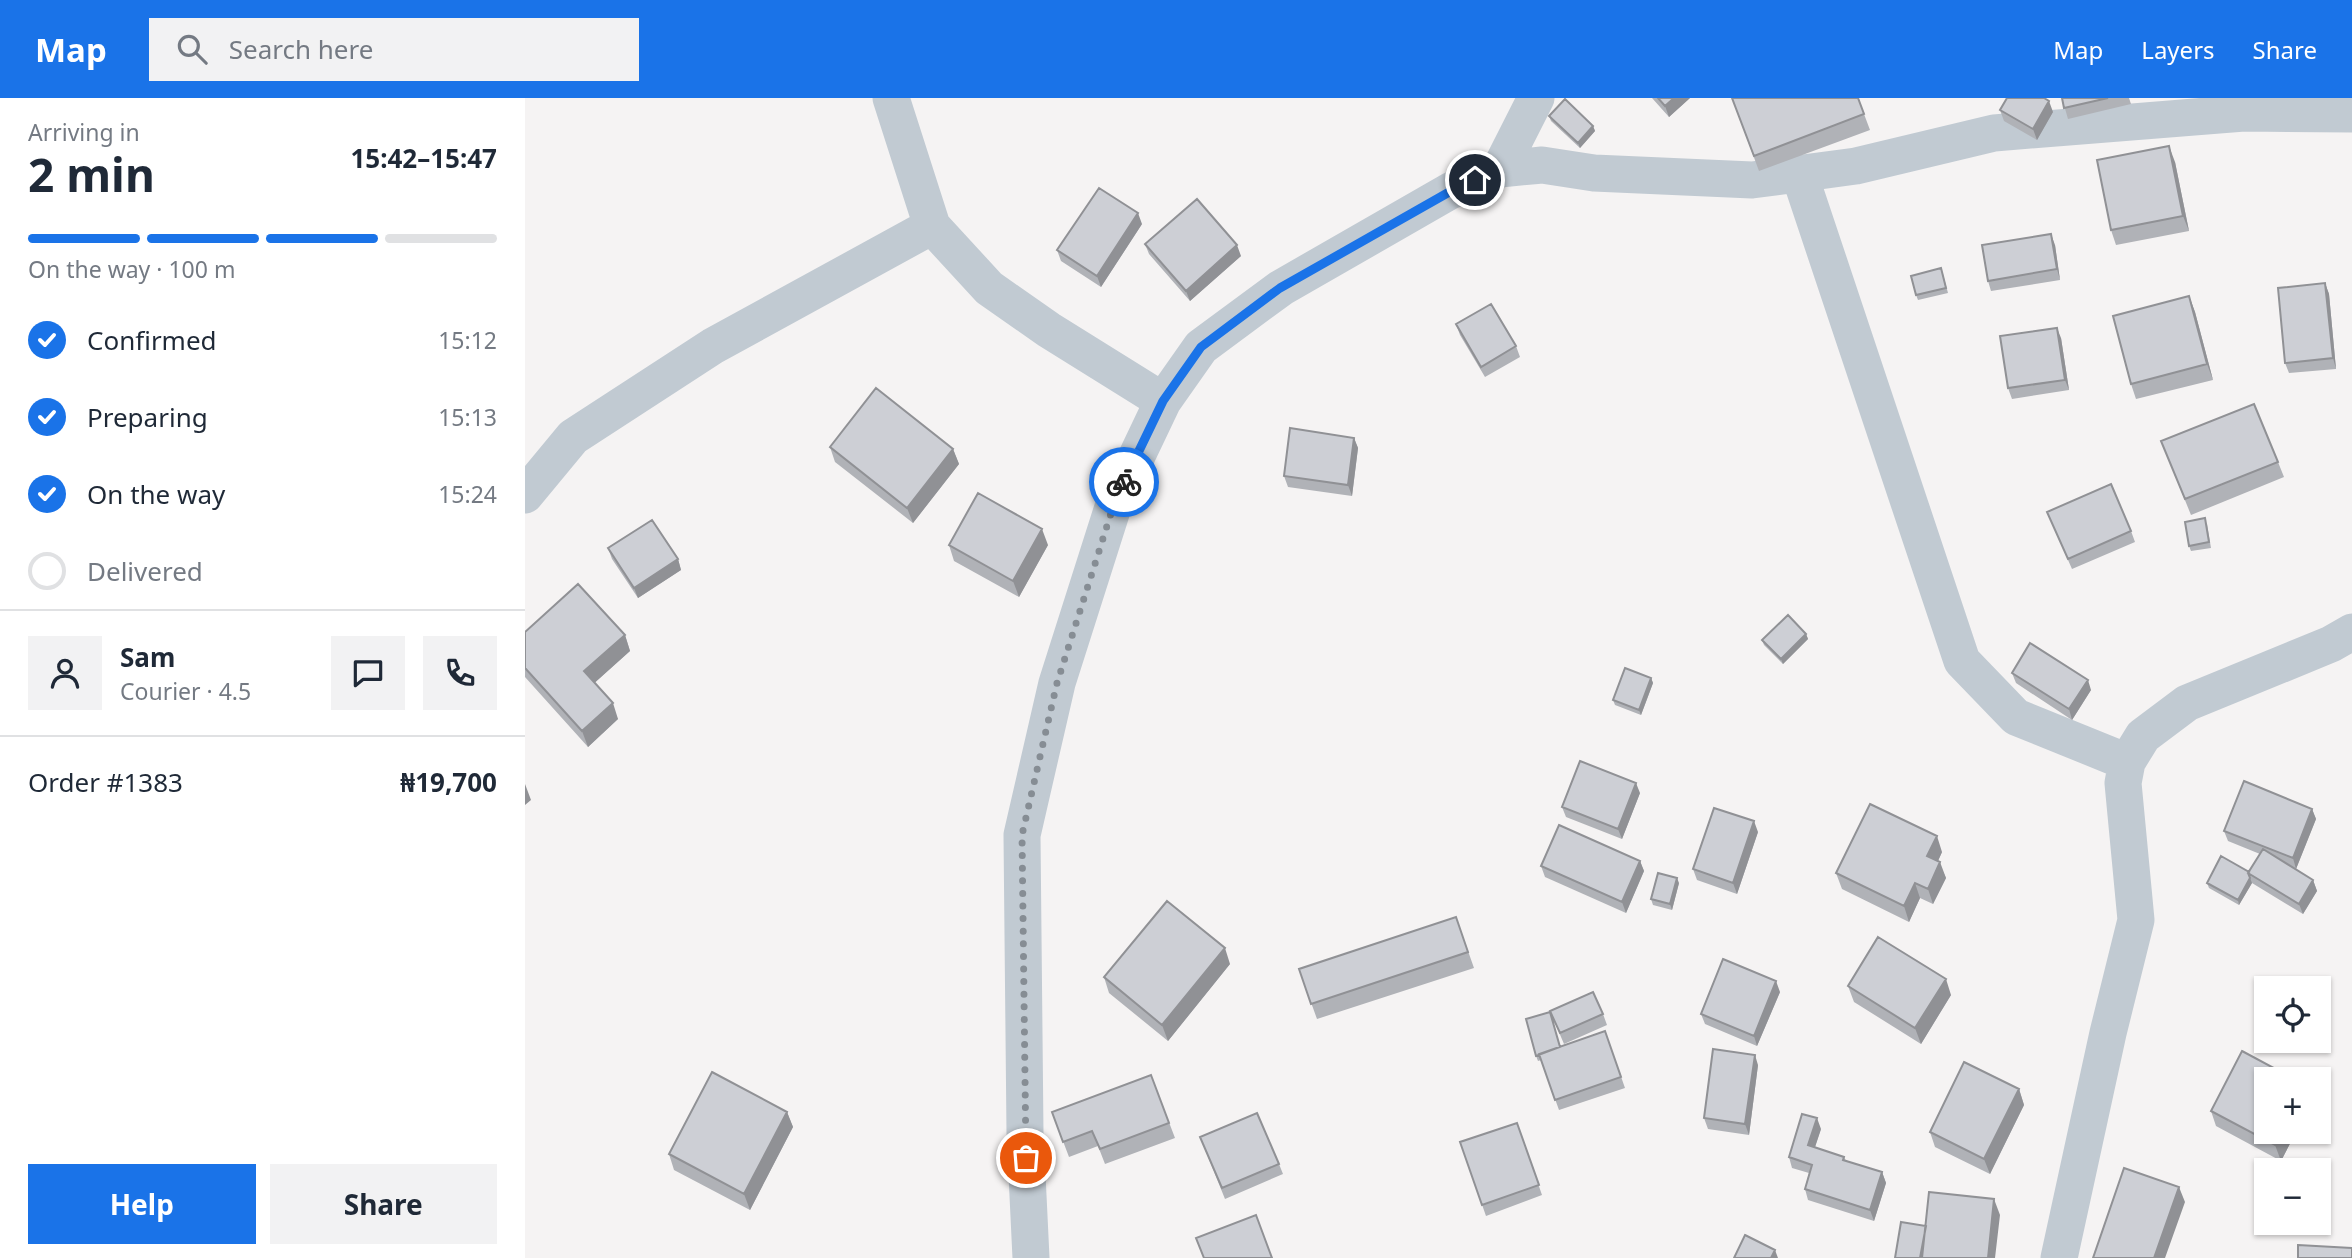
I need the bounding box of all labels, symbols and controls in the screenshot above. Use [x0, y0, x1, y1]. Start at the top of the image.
search box [149, 18, 639, 81]
text: Map [35, 27, 107, 72]
icon: search [173, 30, 211, 68]
text: Search here [229, 31, 373, 67]
text: Map [2053, 33, 2103, 66]
text: Layers [2141, 33, 2215, 66]
text: Share [2253, 33, 2317, 66]
text: Arriving in [28, 116, 140, 148]
text: 15:42–15:47 [350, 140, 497, 176]
text: 2 min [28, 143, 155, 205]
pin [1445, 150, 1505, 210]
icon: home [1456, 161, 1494, 199]
text: On the way · 100 m [28, 253, 235, 285]
icon: check [28, 321, 66, 359]
text: Confirmed [87, 322, 217, 358]
text: 15:12 [438, 324, 497, 356]
icon: check [28, 398, 66, 436]
text: Preparing [87, 399, 208, 435]
text: 15:13 [438, 401, 497, 433]
courier [1089, 447, 1159, 517]
icon: bike [1105, 463, 1143, 501]
icon: check [28, 475, 66, 513]
text: On the way [87, 476, 225, 512]
text: 15:24 [438, 478, 497, 510]
text: Delivered [87, 553, 203, 589]
button: person [28, 636, 102, 710]
button: chat [331, 636, 405, 710]
button: phone [423, 636, 497, 710]
text: Sam [120, 639, 175, 675]
text: Courier · 4.5 [120, 675, 251, 707]
text: Order #1383 [28, 764, 183, 800]
text: ₦19,700 [400, 764, 497, 800]
map controls [2254, 976, 2331, 1235]
button: locate [2254, 976, 2331, 1053]
button: + [2254, 1067, 2331, 1144]
pin [996, 1128, 1056, 1188]
icon: bag [1007, 1139, 1045, 1177]
button: − [2254, 1158, 2331, 1235]
button: Help [28, 1164, 256, 1244]
button: Share [270, 1164, 497, 1244]

